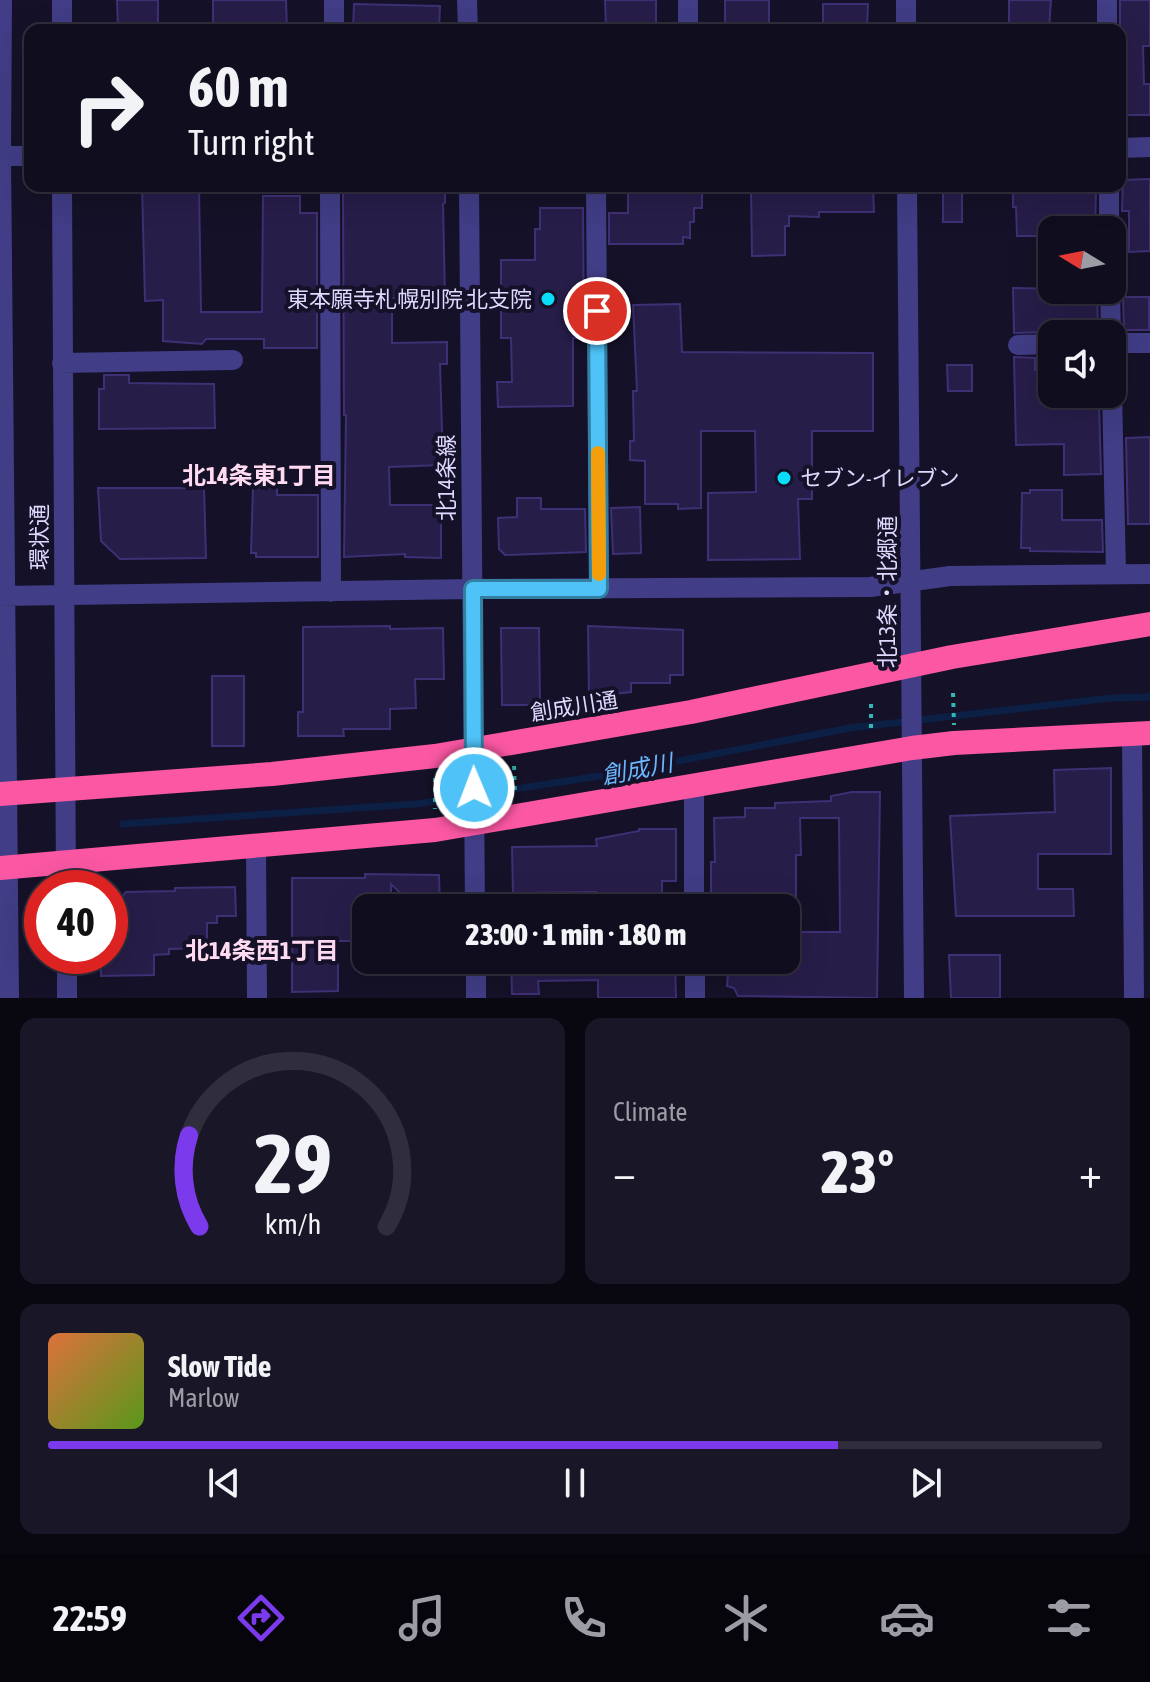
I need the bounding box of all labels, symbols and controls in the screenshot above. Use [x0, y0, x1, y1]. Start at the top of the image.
text: 60 m [188, 55, 289, 119]
icon: right [56, 56, 160, 160]
text: Turn right [188, 121, 315, 163]
north arrow [1038, 216, 1126, 304]
map controls [1038, 216, 1126, 408]
pin [563, 277, 631, 345]
place label: 東本願寺札幌別院 北支院 [287, 286, 532, 312]
icon: arrive [575, 289, 619, 333]
marker: 東本願寺札幌別院 北支院 [539, 290, 557, 308]
button: sound [1038, 320, 1126, 408]
street label: 北14条線 [433, 435, 459, 521]
district label: 北14条東1丁目 [182, 462, 336, 489]
place label: セブン-イレブン [800, 465, 960, 491]
marker: セブン-イレブン [775, 469, 793, 487]
street label: 環状通 [26, 504, 52, 570]
street label: 北13条・北郷通 [874, 516, 900, 668]
street label: 創成川通 [529, 686, 619, 726]
position arrow [432, 746, 516, 830]
water label: 創成川 [599, 748, 678, 789]
speed limit sign: 40 [24, 870, 128, 974]
text: 23:00 · 1 min · 180 m [466, 917, 686, 951]
district label: 北14条西1丁目 [185, 937, 339, 964]
text: Climate [613, 1097, 687, 1127]
text: 29 [253, 1115, 332, 1211]
text: 23° [821, 1137, 894, 1206]
text: − [613, 1147, 636, 1197]
text: + [1079, 1147, 1102, 1197]
text: km/h [264, 1207, 321, 1240]
text: Slow Tide [168, 1349, 271, 1383]
text: Marlow [168, 1383, 239, 1413]
icon: previous [202, 1461, 246, 1505]
icon: pause [553, 1461, 597, 1505]
icon: next [904, 1461, 948, 1505]
icon: directions [233, 1590, 289, 1646]
icon: music [394, 1590, 450, 1646]
icon: phone [556, 1590, 612, 1646]
icon: climate [718, 1590, 774, 1646]
icon: car [879, 1590, 935, 1646]
icon: filters [1041, 1590, 1097, 1646]
text: 22:59 [53, 1597, 127, 1639]

